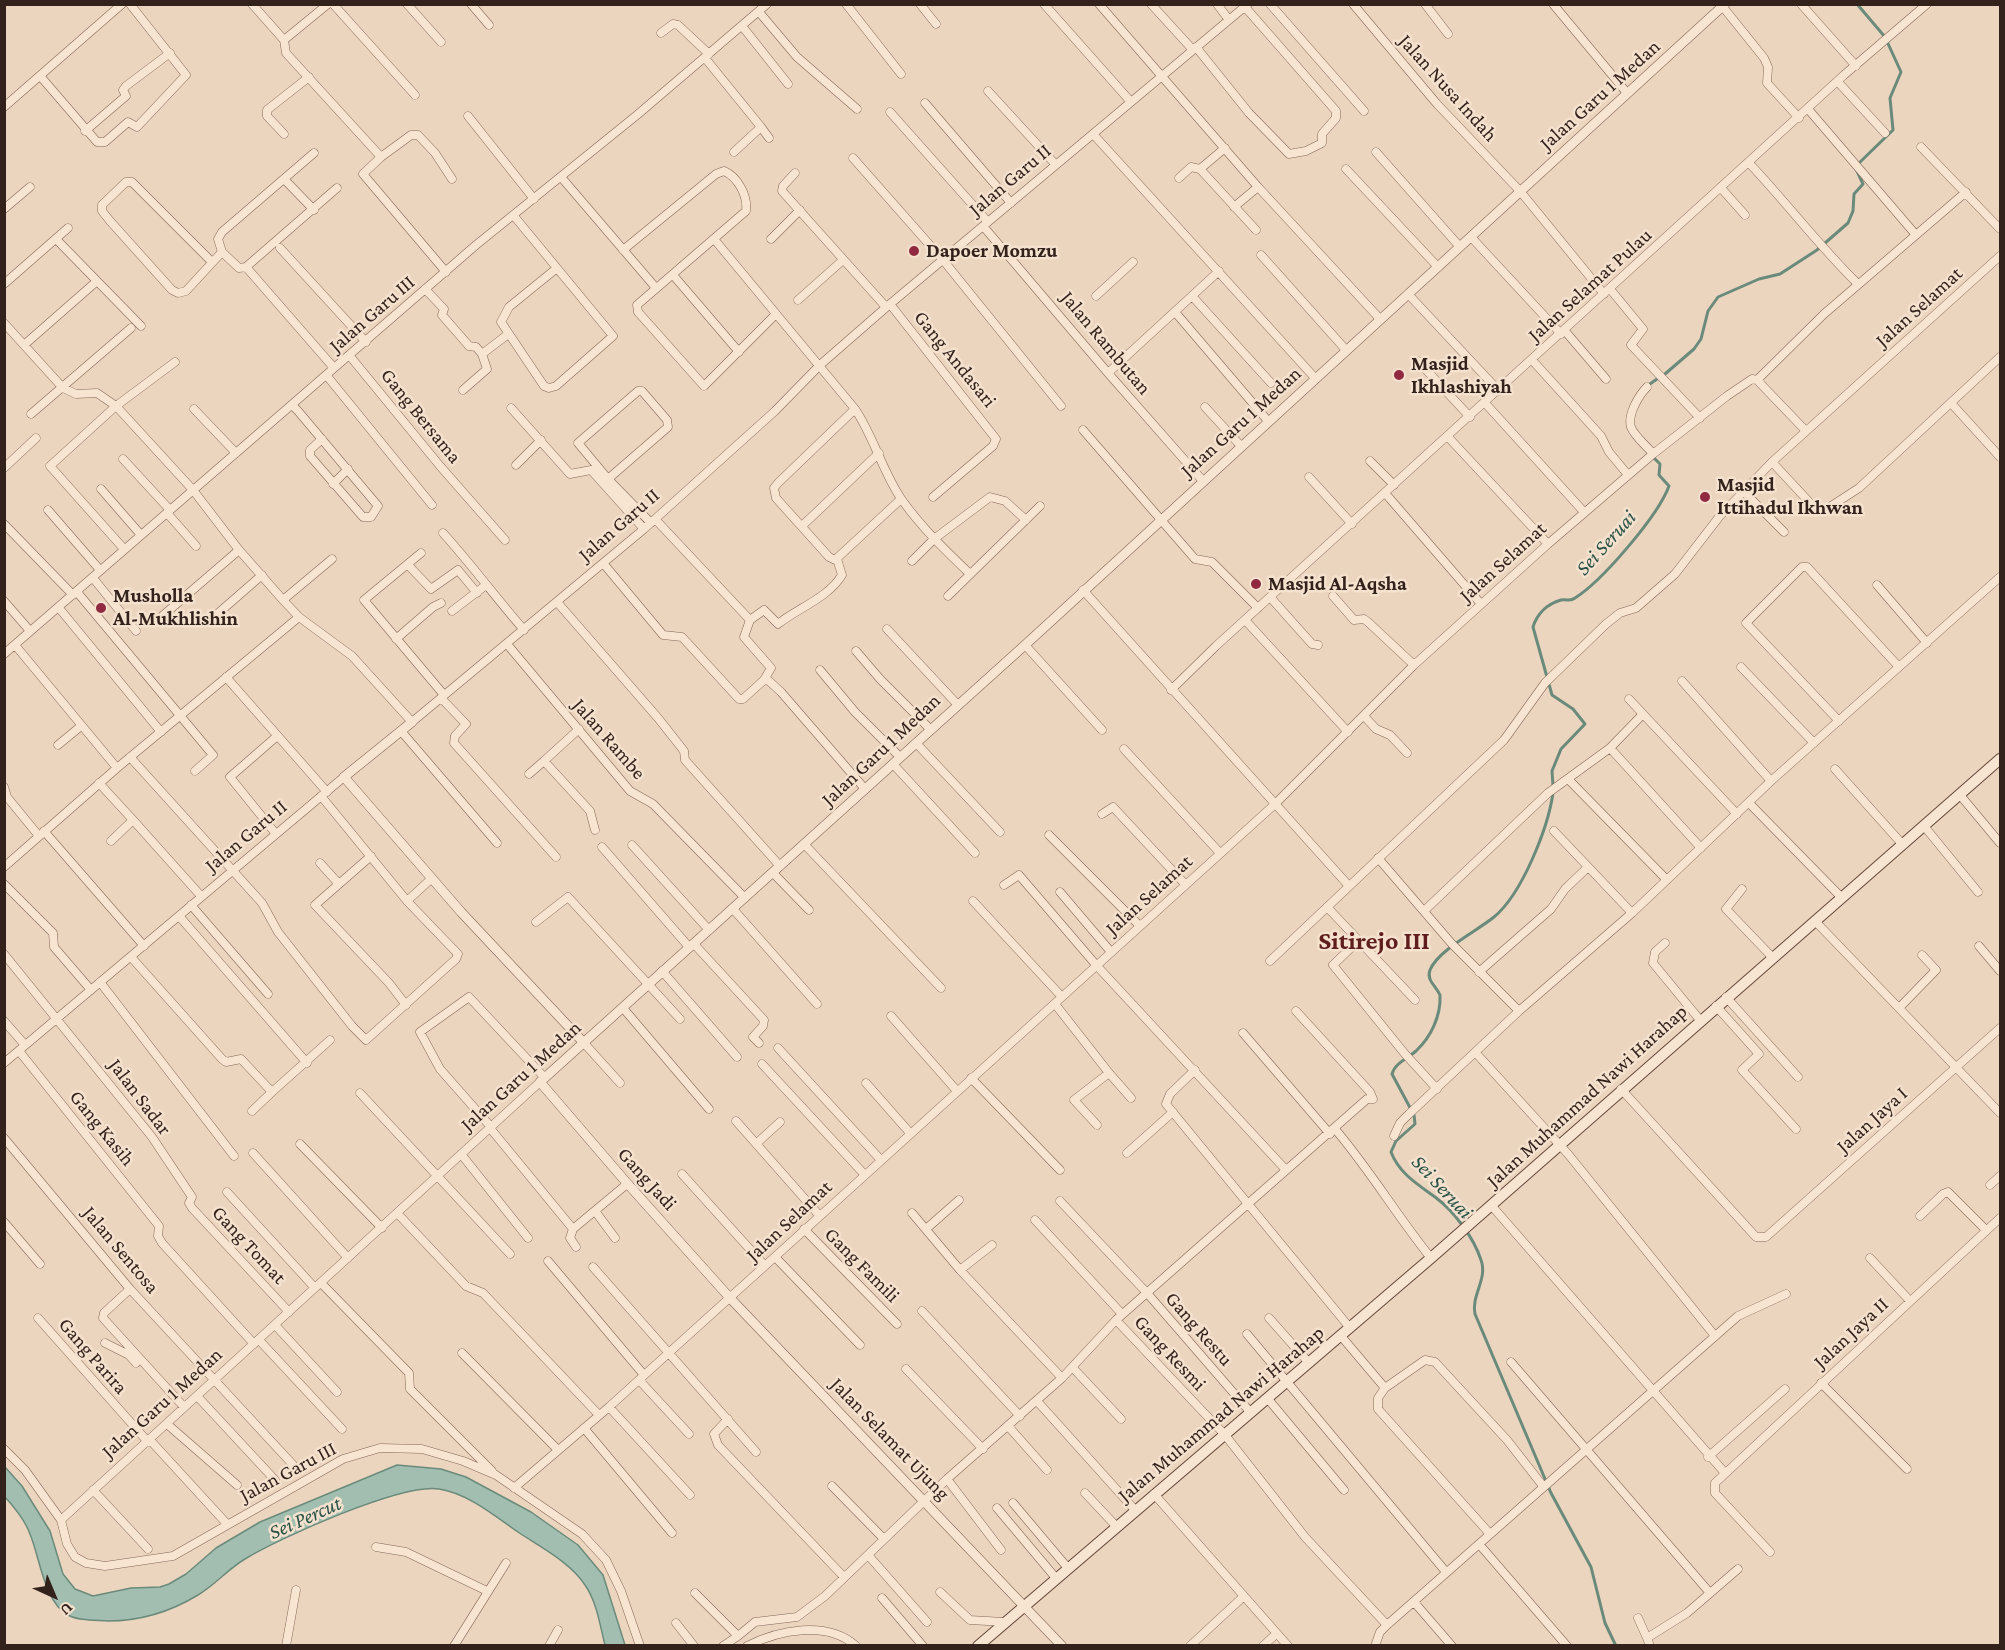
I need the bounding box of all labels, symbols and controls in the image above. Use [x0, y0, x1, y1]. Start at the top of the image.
street label: Jalan Nusa Indah [1394, 29, 1502, 147]
street label: Jalan Garu 1 Medan [1535, 35, 1665, 155]
street label: Jalan Garu II [964, 139, 1056, 221]
street label: Jalan Selamat Pulau [1523, 223, 1657, 347]
place label: Dapoer Momzu [926, 239, 1057, 263]
marker: Dapoer Momzu [907, 244, 921, 258]
street label: Jalan Selamat [1871, 262, 1967, 352]
street label: Jalan Garu III [324, 270, 420, 358]
street label: Jalan Rambutan [1056, 286, 1156, 400]
street label: Gang Andasari [909, 306, 1001, 412]
place label: Masjid Ikhlashiyah [1411, 352, 1512, 399]
street label: Jalan Garu 1 Medan [1176, 362, 1306, 482]
street label: Gang Bersama [375, 364, 467, 468]
marker: Masjid Ikhlashiyah [1392, 368, 1406, 382]
place label: Masjid Ittihadul Ikhwan [1717, 473, 1863, 520]
street label: Jalan Garu II [574, 483, 664, 567]
marker: Masjid Ittihadul Ikhwan [1698, 490, 1712, 504]
water label: Sei Seruai [1570, 505, 1642, 581]
street label: Jalan Selamat [1455, 517, 1551, 607]
place label: Masjid Al-Aqsha [1268, 572, 1407, 596]
marker: Masjid Al-Aqsha [1249, 577, 1263, 591]
place label: Musholla Al-Mukhlishin [113, 584, 238, 631]
marker: Musholla Al-Mukhlishin [94, 601, 108, 615]
street label: Jalan Garu 1 Medan [817, 689, 945, 811]
street label: Jalan Rambe [567, 694, 651, 784]
street label: Jalan Garu II [200, 795, 292, 877]
street label: Jalan Selamat [1101, 850, 1197, 940]
district label: Sitirejo III [1318, 925, 1430, 957]
street label: Jalan Muhammad Nawi Harahap [1482, 999, 1692, 1193]
street label: Jalan Garu 1 Medan [456, 1016, 586, 1136]
street label: Jalan Sadar [103, 1054, 177, 1140]
street label: Jalan Jaya I [1831, 1082, 1913, 1158]
street label: Gang Kasih [64, 1085, 140, 1171]
street label: Gang Jadi [612, 1142, 682, 1216]
water label: Sei Seruai [1406, 1150, 1478, 1224]
street label: Jalan Selamat [741, 1175, 837, 1267]
street label: Jalan Sentosa [78, 1201, 164, 1299]
street label: Gang Tomat [207, 1201, 291, 1289]
street label: Gang Famili [819, 1222, 905, 1308]
street label: Gang Restu [1160, 1287, 1238, 1371]
street label: Jalan Jaya II [1809, 1292, 1893, 1374]
street label: Gang Resmi [1129, 1310, 1211, 1396]
street label: Gang Parira [53, 1313, 133, 1399]
street label: Jalan Muhammad Nawi Harahap [1113, 1321, 1329, 1507]
street label: Jalan Garu 1 Medan [97, 1343, 227, 1463]
street label: Jalan Selamat Ujung [825, 1373, 955, 1505]
street label: Jalan Garu III [236, 1437, 340, 1507]
water label: Sei Percut [265, 1491, 345, 1545]
north arrow [24, 1566, 84, 1626]
text: U [57, 1599, 77, 1619]

